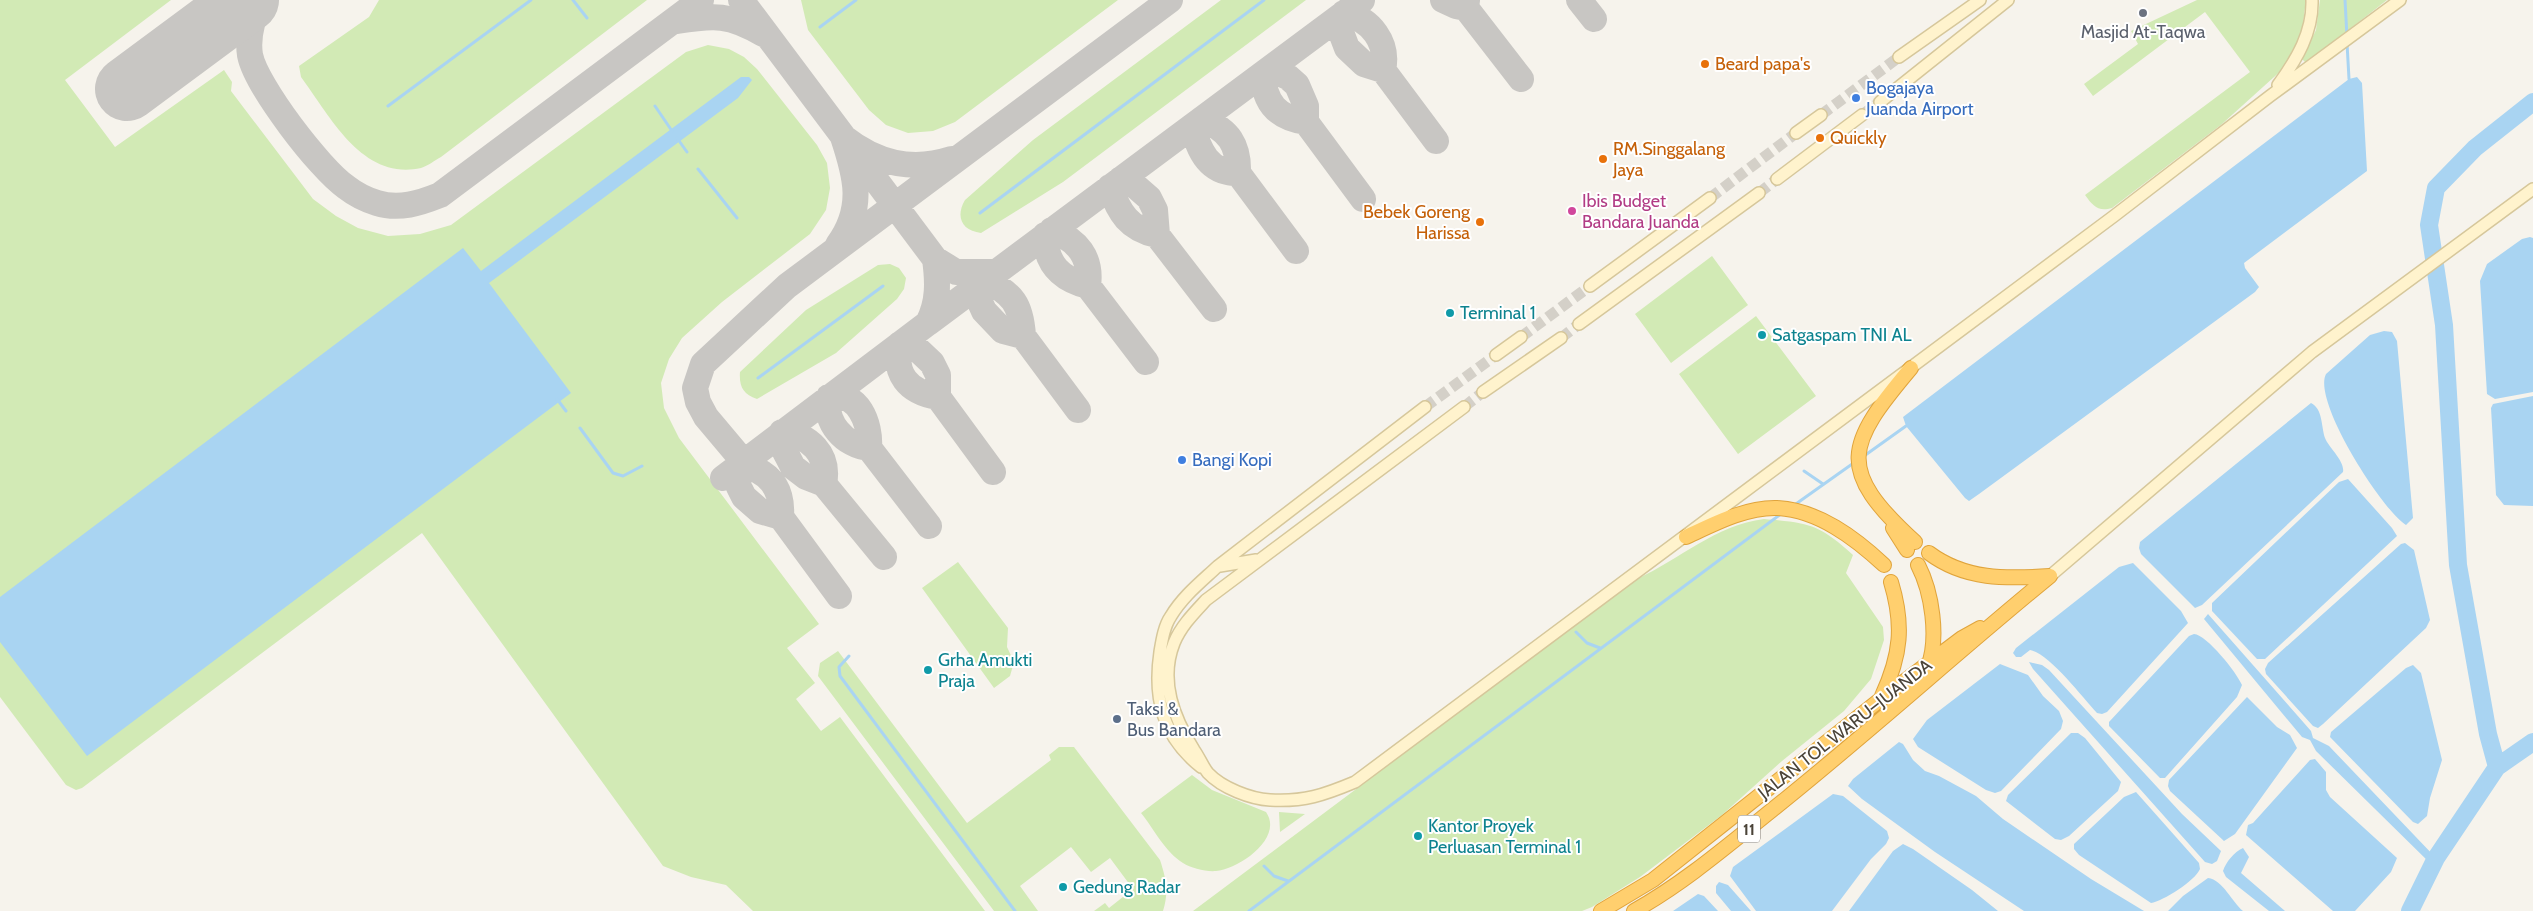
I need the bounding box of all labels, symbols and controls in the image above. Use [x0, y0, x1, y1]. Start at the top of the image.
marker: Masjid At-Taqwa [2137, 7, 2149, 19]
place label: Masjid At-Taqwa [2081, 21, 2206, 43]
place label: Beard papa's [1715, 53, 1810, 75]
marker: Beard papa's [1699, 58, 1711, 70]
place label: Bogajaya Juanda Airport [1865, 77, 1973, 120]
marker: Bogajaya Juanda Airport [1850, 92, 1862, 104]
place label: Quickly [1830, 127, 1886, 149]
marker: Quickly [1814, 132, 1826, 144]
place label: RM.Singgalang Jaya [1612, 138, 1726, 181]
marker: RM.Singgalang Jaya [1597, 153, 1609, 165]
place label: Ibis Budget Bandara Juanda [1582, 190, 1700, 233]
place label: Bebek Goreng Harissa [1363, 201, 1471, 244]
marker: Ibis Budget Bandara Juanda [1566, 205, 1578, 217]
marker: Bebek Goreng Harissa [1474, 216, 1486, 228]
place label: Terminal 1 [1460, 302, 1536, 324]
marker: Terminal 1 [1444, 307, 1456, 319]
place label: Satgaspam TNI AL [1772, 324, 1912, 346]
marker: Satgaspam TNI AL [1756, 329, 1768, 341]
place label: Bangi Kopi [1192, 449, 1272, 471]
marker: Bangi Kopi [1176, 454, 1188, 466]
place label: Grha Amukti Praja [938, 649, 1032, 692]
street label: JALAN TOL WARU–JUANDA [1753, 654, 1936, 804]
marker: Grha Amukti Praja [922, 664, 934, 676]
place label: Taksi & Bus Bandara [1127, 698, 1221, 741]
marker: Taksi & Bus Bandara [1111, 713, 1123, 725]
place label: Kantor Proyek Perluasan Terminal 1 [1428, 815, 1581, 858]
road number: 11 [1738, 816, 1760, 842]
marker: Kantor Proyek Perluasan Terminal 1 [1412, 830, 1424, 842]
place label: Gedung Radar [1073, 876, 1181, 898]
marker: Gedung Radar [1057, 881, 1069, 893]

